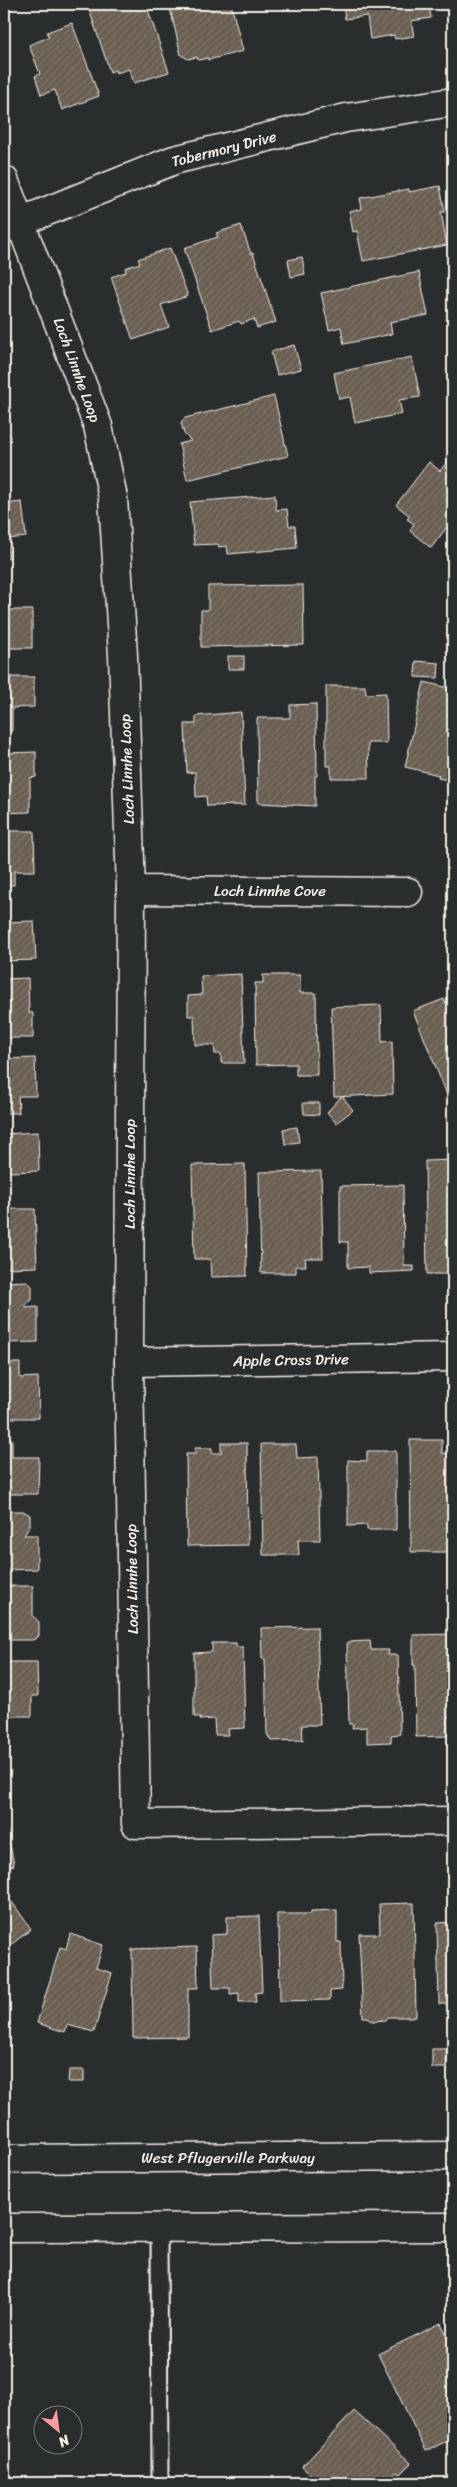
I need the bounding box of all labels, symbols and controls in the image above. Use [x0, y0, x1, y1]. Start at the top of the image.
street label: Tobermory Drive [169, 123, 280, 175]
street label: Loch Linnhe Loop [46, 314, 108, 426]
street label: Loch Linnhe Loop [112, 713, 142, 825]
street label: Loch Linnhe Cove [214, 878, 326, 904]
street label: Loch Linnhe Loop [117, 1119, 143, 1229]
street label: Apple Cross Drive [232, 1346, 349, 1374]
street label: Loch Linnhe Loop [118, 1524, 146, 1634]
street label: West Pflugerville Parkway [141, 2145, 315, 2171]
north arrow [32, 2404, 82, 2454]
text: N [53, 2427, 75, 2454]

